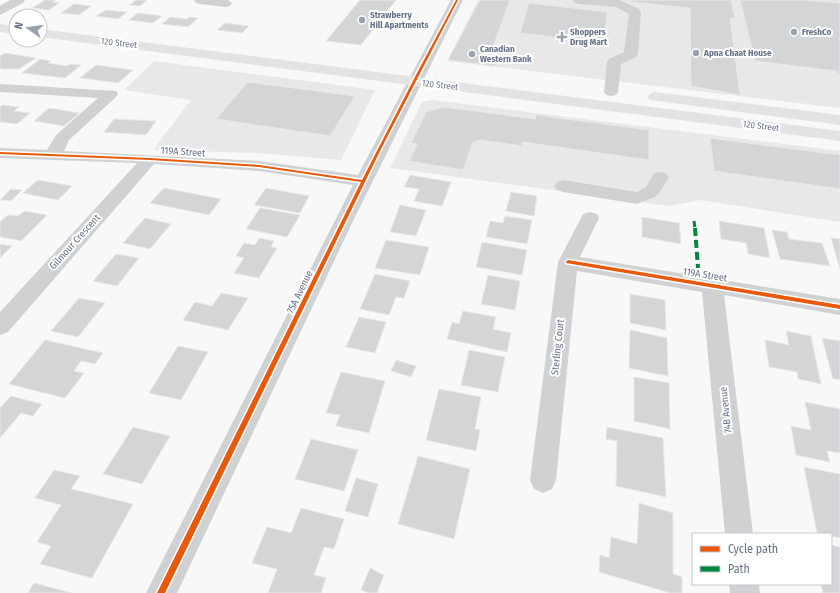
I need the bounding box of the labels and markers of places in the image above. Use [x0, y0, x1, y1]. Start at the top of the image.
place label: Strawberry Hill Apartments [370, 10, 428, 30]
marker: Strawberry Hill Apartments [357, 15, 367, 25]
place label: Shoppers Drug Mart [570, 27, 608, 47]
marker: FreshCo [789, 27, 799, 37]
place label: FreshCo [802, 27, 831, 37]
marker: Shoppers Drug Mart [557, 32, 567, 42]
place label: Canadian Western Bank [480, 44, 532, 64]
marker: Apna Chaat House [691, 48, 701, 58]
place label: Apna Chaat House [703, 48, 772, 58]
marker: Canadian Western Bank [467, 49, 477, 59]

